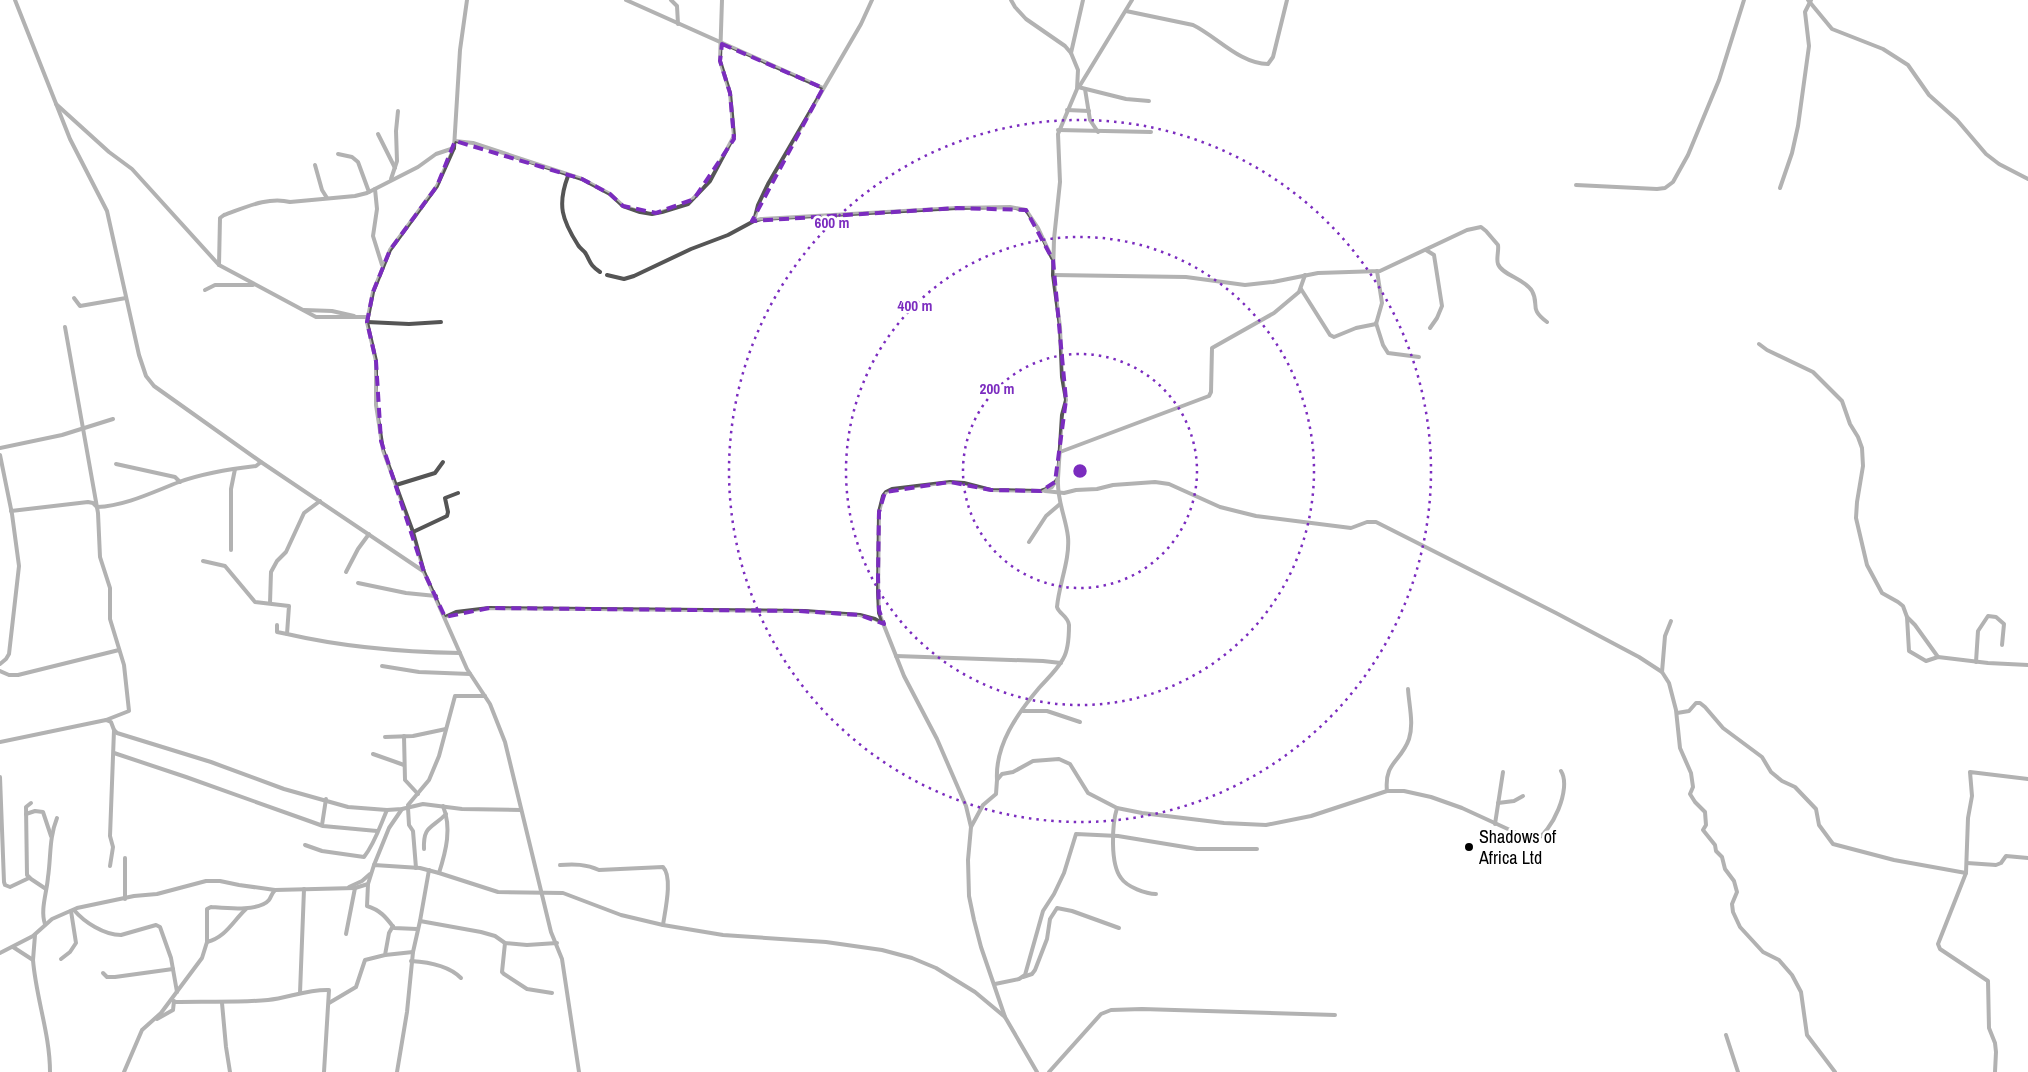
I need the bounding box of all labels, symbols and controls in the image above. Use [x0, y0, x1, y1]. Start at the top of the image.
text: 600 m [815, 212, 849, 233]
text: 400 m [898, 295, 932, 316]
text: 200 m [980, 378, 1014, 399]
centre of rings [1071, 462, 1089, 480]
place label: Shadows of Africa Ltd [1478, 824, 1557, 870]
marker: Shadows of Africa Ltd [1463, 841, 1475, 853]

